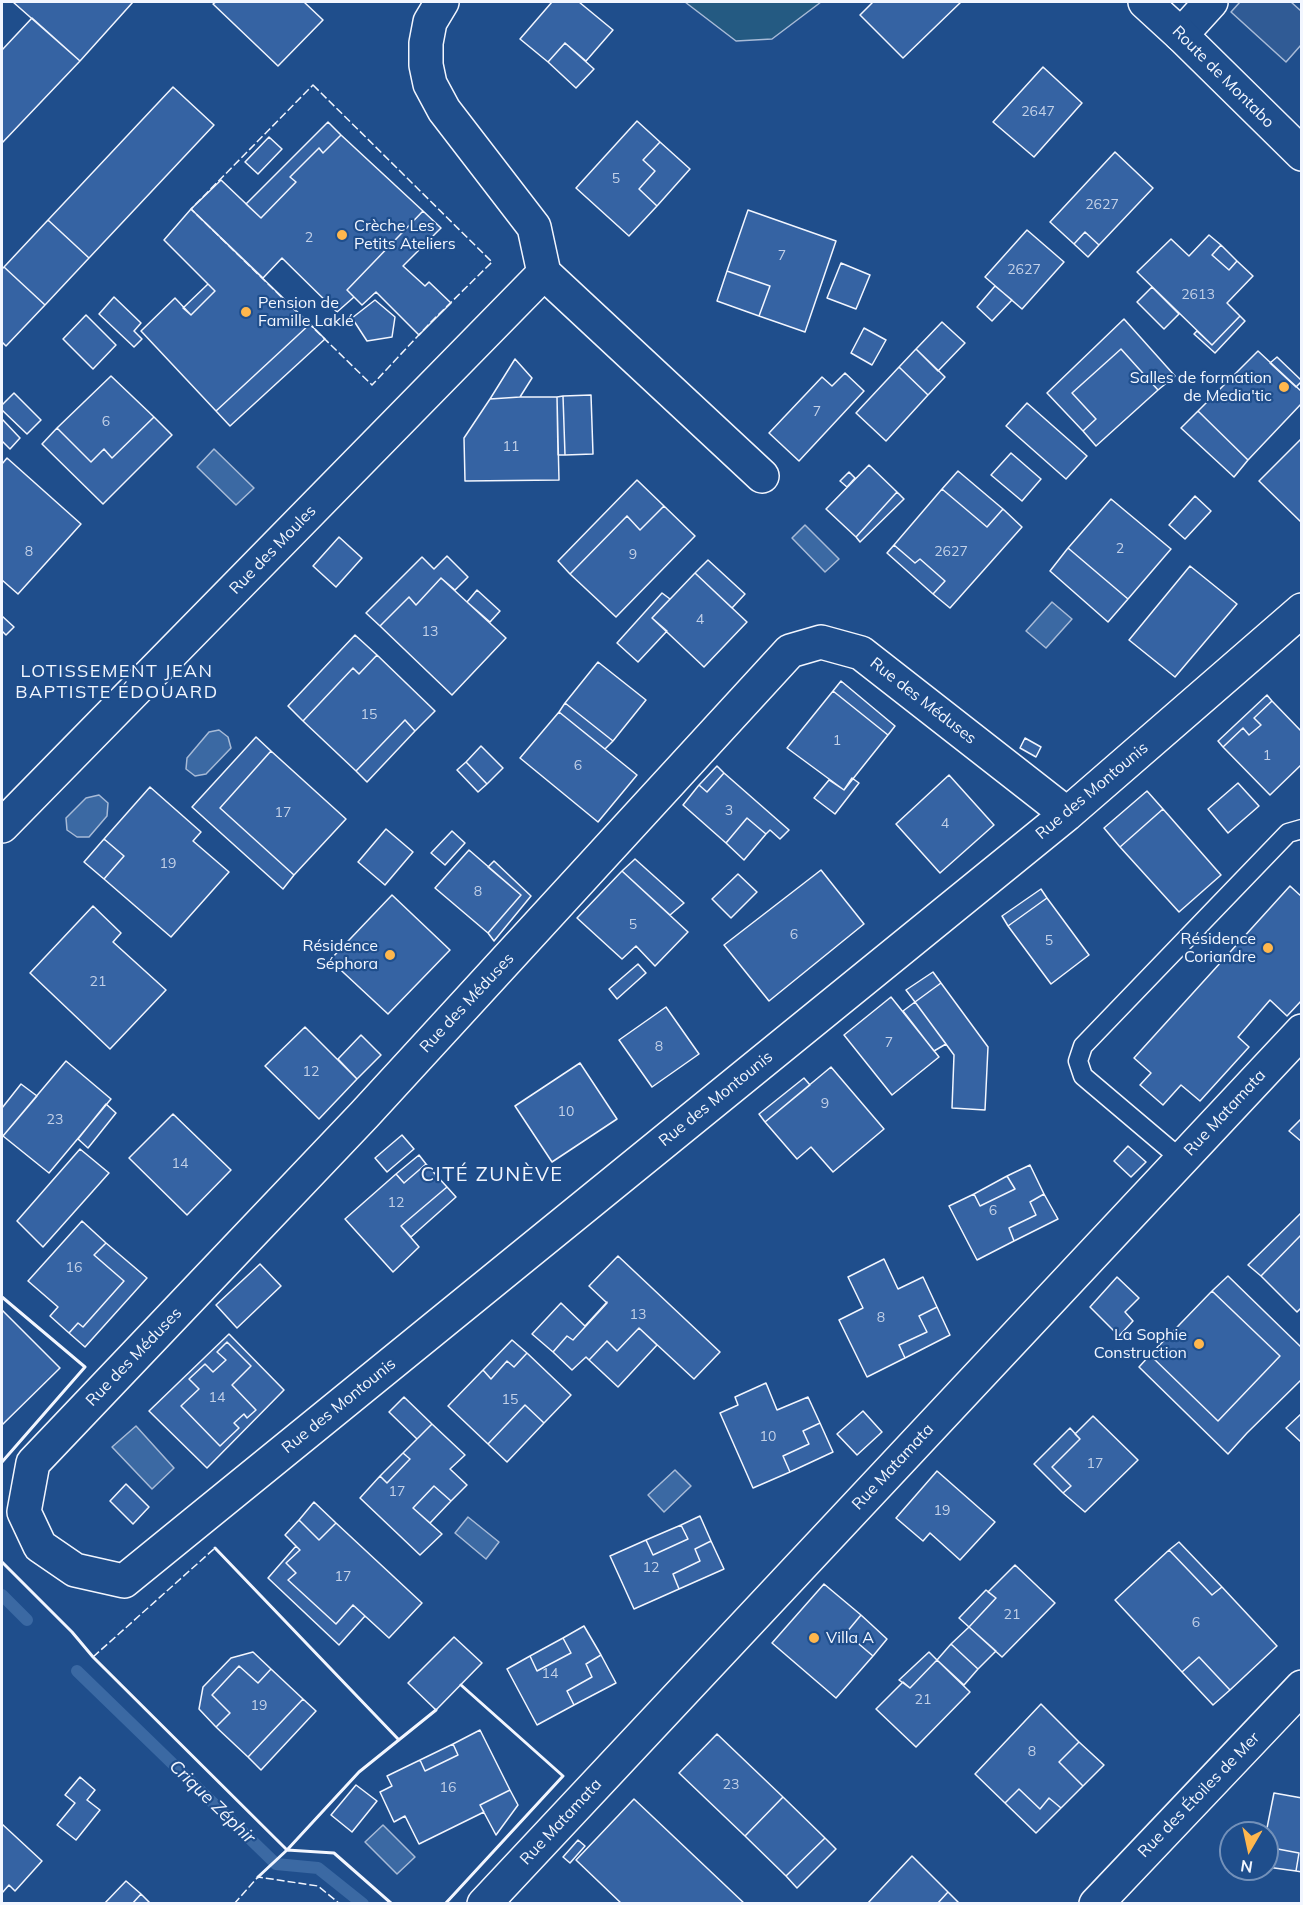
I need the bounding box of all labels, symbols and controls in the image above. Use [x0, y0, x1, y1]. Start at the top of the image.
street label: Route de Montabo [1168, 22, 1278, 132]
house number: 2647 [1021, 104, 1055, 120]
house number: 5 [612, 171, 620, 187]
house number: 2627 [1085, 197, 1119, 213]
place label: Crèche Les Petits Ateliers [354, 216, 456, 254]
marker: Crèche Les Petits Ateliers [335, 228, 349, 242]
house number: 2 [305, 230, 313, 246]
house number: 7 [778, 248, 786, 264]
house number: 2627 [1007, 262, 1041, 278]
house number: 2613 [1181, 287, 1215, 303]
place label: Pension de Famille Laklé [258, 293, 354, 331]
marker: Pension de Famille Laklé [239, 305, 253, 319]
place label: Salles de formation de Media'tic [1130, 368, 1272, 406]
marker: Salles de formation de Media'tic [1277, 380, 1291, 394]
house number: 7 [813, 404, 821, 420]
house number: 6 [102, 414, 110, 430]
house number: 11 [503, 439, 519, 455]
street label: Rue des Moules [226, 502, 320, 598]
house number: 2 [1116, 541, 1124, 557]
house number: 8 [25, 544, 33, 560]
house number: 2627 [934, 544, 968, 560]
house number: 9 [629, 547, 637, 563]
house number: 4 [696, 612, 704, 628]
house number: 13 [422, 624, 438, 640]
street label: Rue des Méduses [866, 654, 980, 748]
district label: LOTISSEMENT JEAN BAPTISTE ÉDOUARD [15, 661, 219, 704]
house number: 15 [361, 707, 377, 723]
house number: 1 [833, 733, 841, 749]
street label: Rue des Montounis [1032, 738, 1152, 844]
house number: 1 [1263, 748, 1271, 764]
house number: 6 [574, 758, 582, 774]
house number: 3 [725, 803, 733, 819]
house number: 17 [275, 805, 291, 821]
house number: 4 [941, 816, 949, 832]
house number: 19 [160, 856, 176, 872]
house number: 8 [474, 884, 482, 900]
house number: 5 [629, 917, 637, 933]
house number: 6 [790, 927, 798, 943]
place label: Résidence Coriandre [1181, 929, 1256, 967]
house number: 5 [1045, 933, 1053, 949]
place label: Résidence Séphora [303, 936, 378, 974]
marker: Résidence Coriandre [1261, 941, 1275, 955]
marker: Résidence Séphora [383, 948, 397, 962]
street label: Rue des Méduses [416, 949, 518, 1057]
house number: 21 [90, 974, 106, 990]
house number: 7 [885, 1035, 893, 1051]
house number: 8 [655, 1039, 663, 1055]
street label: Rue des Montounis [655, 1047, 777, 1151]
house number: 12 [303, 1064, 319, 1080]
street label: Rue Matamata [1180, 1066, 1270, 1160]
house number: 9 [821, 1096, 829, 1112]
house number: 10 [558, 1104, 574, 1120]
house number: 23 [47, 1112, 63, 1128]
house number: 14 [172, 1156, 188, 1172]
district label: CITÉ ZUNÈVE [420, 1163, 564, 1187]
house number: 12 [388, 1195, 404, 1211]
house number: 6 [989, 1203, 997, 1219]
house number: 16 [66, 1260, 82, 1276]
street label: Rue des Méduses [82, 1304, 186, 1410]
house number: 13 [630, 1307, 646, 1323]
house number: 8 [877, 1310, 885, 1326]
place label: La Sophie Construction [1094, 1325, 1187, 1363]
marker: La Sophie Construction [1192, 1337, 1206, 1351]
street label: Rue des Montounis [278, 1354, 400, 1458]
house number: 14 [209, 1390, 225, 1406]
house number: 15 [502, 1392, 518, 1408]
street label: Rue Matamata [848, 1420, 938, 1514]
house number: 10 [760, 1429, 776, 1445]
house number: 17 [1087, 1456, 1103, 1472]
house number: 17 [389, 1484, 405, 1500]
house number: 19 [934, 1503, 950, 1519]
house number: 12 [643, 1560, 659, 1576]
house number: 17 [335, 1569, 351, 1585]
house number: 21 [1004, 1607, 1020, 1623]
house number: 6 [1192, 1615, 1200, 1631]
place label: Villa A [826, 1628, 874, 1648]
marker: Villa A [807, 1631, 821, 1645]
house number: 14 [542, 1666, 558, 1682]
house number: 21 [915, 1692, 931, 1708]
house number: 19 [251, 1698, 267, 1714]
street label: Rue des Étoiles de Mer [1134, 1728, 1264, 1862]
house number: 8 [1028, 1744, 1036, 1760]
water label: Crique Zéphir [164, 1756, 260, 1848]
street label: Rue Matamata [516, 1775, 606, 1869]
house number: 23 [723, 1777, 739, 1793]
house number: 16 [440, 1780, 456, 1796]
north arrow [1219, 1821, 1279, 1881]
text: N [1239, 1856, 1254, 1878]

